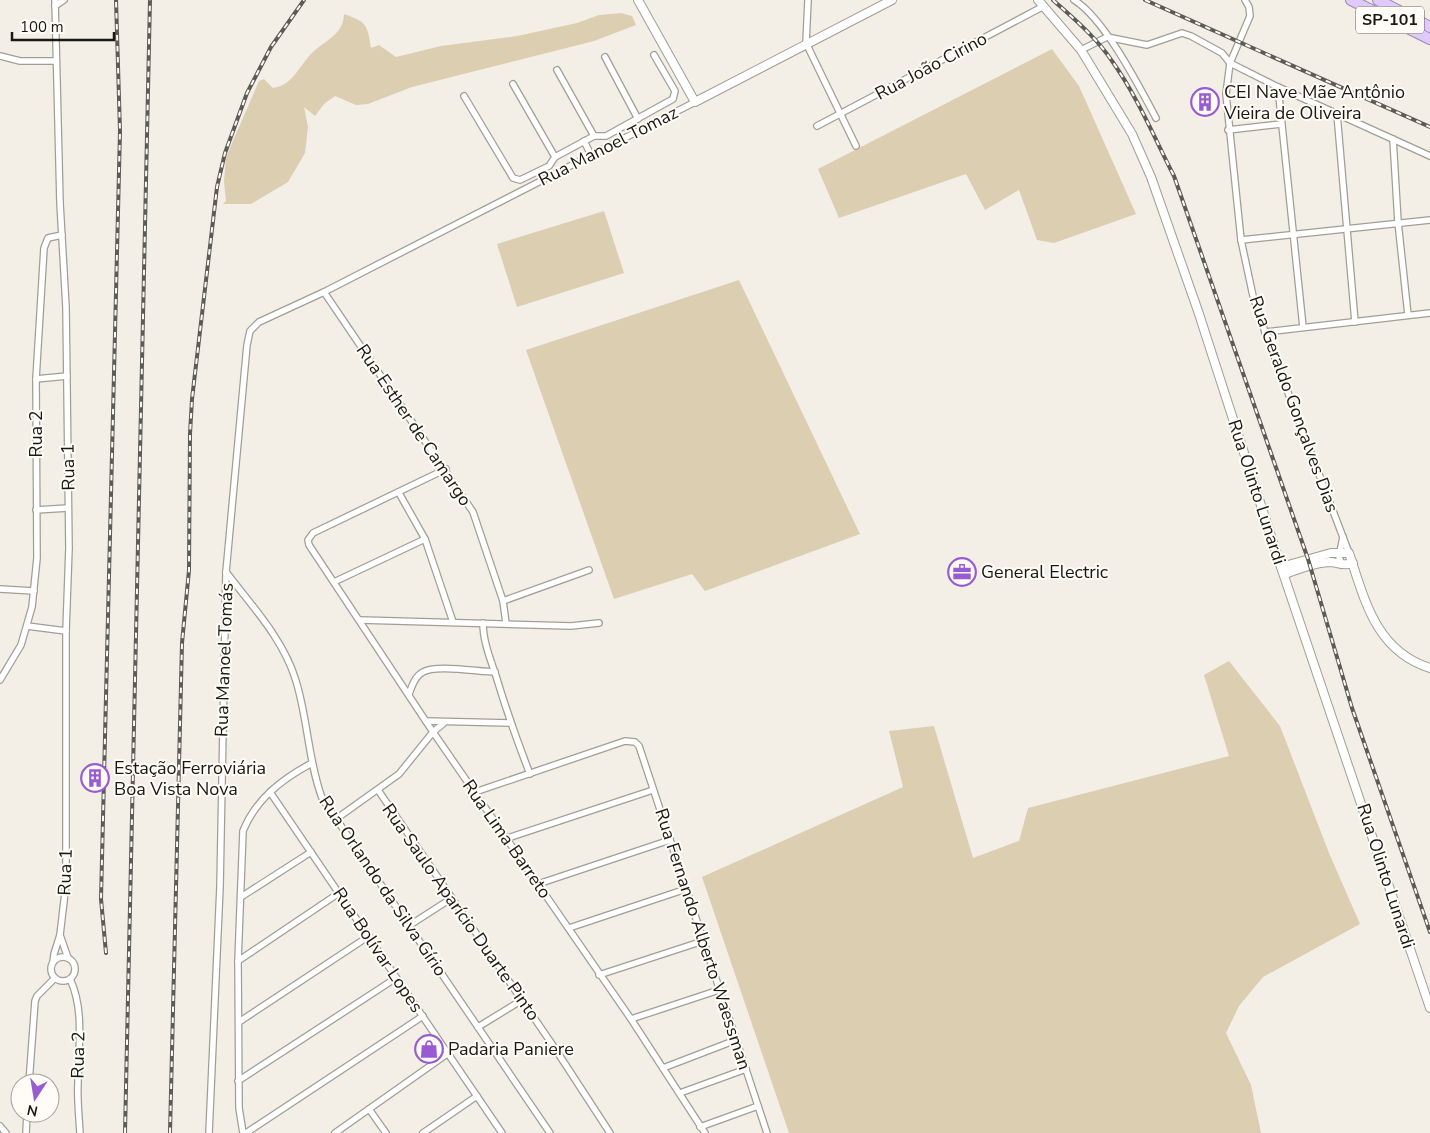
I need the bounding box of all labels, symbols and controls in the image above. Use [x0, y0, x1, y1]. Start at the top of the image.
road number: SP-101 [1356, 6, 1424, 34]
scale bar [12, 10, 115, 42]
text: 100 m [20, 17, 64, 37]
street label: Rua João Cirino [871, 26, 991, 106]
place label: CEI Nave Mãe Antônio Vieira de Oliveira [1223, 80, 1405, 125]
building icon: CEI Nave Mãe Antônio Vieira de Oliveira [1190, 87, 1220, 117]
street label: Rua Manoel Tomaz [534, 100, 682, 192]
street label: Rua Geraldo Gonçalves Dias [1244, 292, 1344, 516]
street label: Rua Esther de Camargo [351, 339, 477, 511]
street label: Rua 2 [24, 410, 48, 458]
street label: Rua Olinto Lunardi [1222, 416, 1292, 568]
street label: Rua 1 [56, 443, 80, 491]
office icon: General Electric [947, 557, 977, 587]
place label: General Electric [981, 560, 1108, 584]
street label: Rua Manoel Tomás [209, 583, 239, 737]
place label: Estação Ferroviária Boa Vista Nova [114, 756, 266, 801]
building icon: Estação Ferroviária Boa Vista Nova [80, 763, 110, 793]
street label: Rua Lima Barreto [457, 775, 557, 903]
street label: Rua Orlando da Silva Gírio [314, 791, 452, 981]
street label: Rua Saulo Aparício Duarte Pinto [377, 799, 545, 1025]
street label: Rua Olinto Lunardi [1351, 800, 1421, 952]
street label: Rua Fernando Alberto Waessman [649, 805, 757, 1073]
street label: Rua 1 [52, 848, 78, 896]
street label: Rua Bolívar Lopes [327, 883, 429, 1017]
street label: Rua 2 [66, 1031, 90, 1079]
shop icon: Padaria Paniere [414, 1034, 444, 1064]
place label: Padaria Paniere [448, 1037, 574, 1061]
north arrow [10, 1073, 60, 1123]
text: N [25, 1100, 40, 1121]

